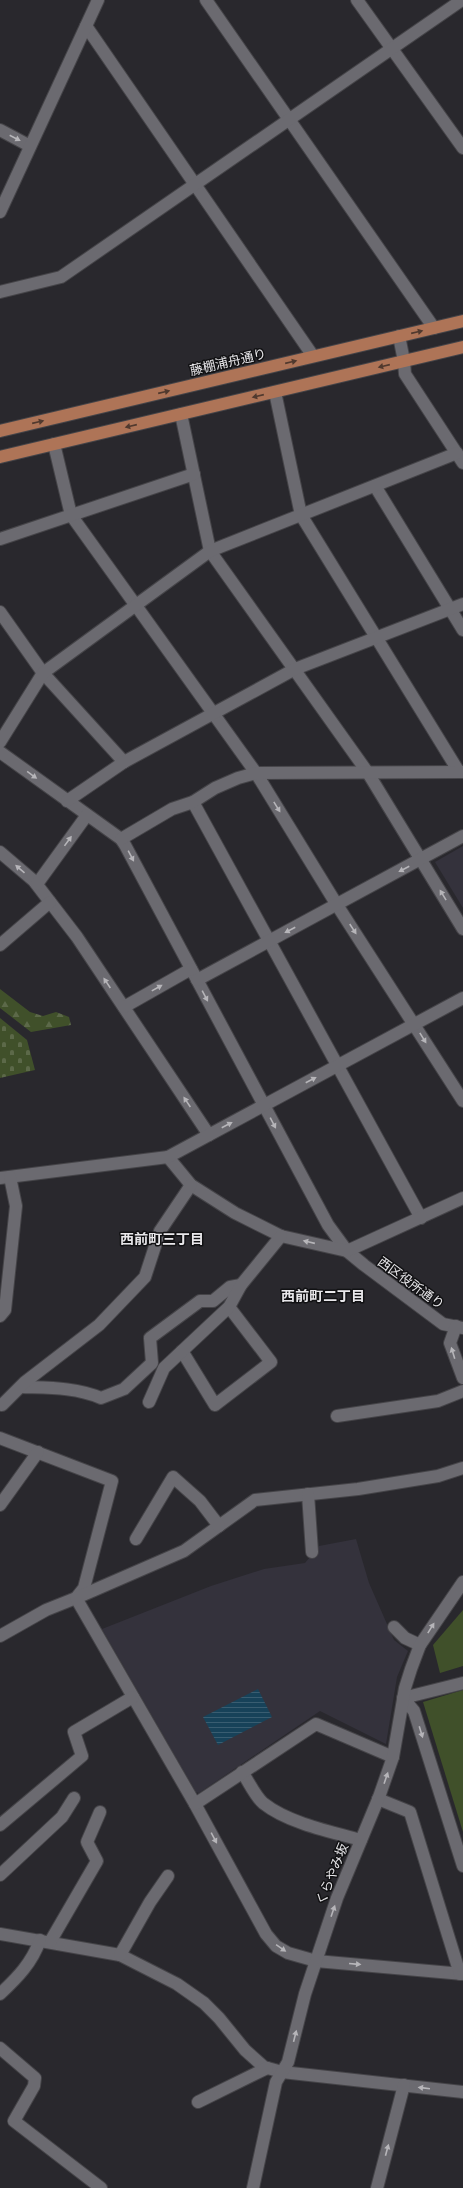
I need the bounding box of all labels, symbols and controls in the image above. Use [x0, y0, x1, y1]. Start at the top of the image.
one-way arrow [9, 135, 21, 141]
one-way arrow [411, 328, 424, 334]
street label: 藤棚浦舟通り [188, 346, 268, 378]
one-way arrow [285, 358, 297, 364]
one-way arrow [378, 363, 390, 369]
one-way arrow [158, 388, 171, 394]
one-way arrow [251, 393, 263, 399]
one-way arrow [32, 418, 44, 424]
one-way arrow [125, 423, 137, 429]
one-way arrow [26, 771, 37, 779]
one-way arrow [273, 801, 280, 813]
one-way arrow [63, 836, 72, 847]
one-way arrow [128, 850, 135, 862]
one-way arrow [15, 864, 25, 873]
one-way arrow [399, 866, 410, 872]
one-way arrow [439, 890, 447, 900]
one-way arrow [349, 923, 356, 935]
one-way arrow [284, 927, 296, 934]
one-way arrow [103, 977, 111, 988]
one-way arrow [152, 984, 163, 991]
one-way arrow [202, 990, 209, 1002]
one-way arrow [419, 1033, 427, 1043]
one-way arrow [305, 1077, 316, 1084]
one-way arrow [184, 1096, 191, 1108]
one-way arrow [270, 1117, 277, 1129]
one-way arrow [221, 1122, 233, 1128]
district label: 西前町三丁目 [120, 1231, 204, 1248]
one-way arrow [302, 1239, 314, 1245]
street label: 西区役所通り [375, 1254, 447, 1312]
district label: 西前町二丁目 [281, 1288, 365, 1305]
one-way arrow [450, 1346, 456, 1358]
one-way arrow [427, 1623, 435, 1633]
one-way arrow [418, 1726, 424, 1738]
one-way arrow [383, 1771, 389, 1783]
one-way arrow [210, 1832, 217, 1844]
street label: くらやみ坂 [313, 1841, 351, 1907]
one-way arrow [330, 1905, 336, 1917]
one-way arrow [275, 1944, 286, 1952]
one-way arrow [349, 1961, 361, 1968]
one-way arrow [292, 2029, 298, 2042]
one-way arrow [418, 2084, 430, 2091]
one-way arrow [384, 2144, 390, 2157]

